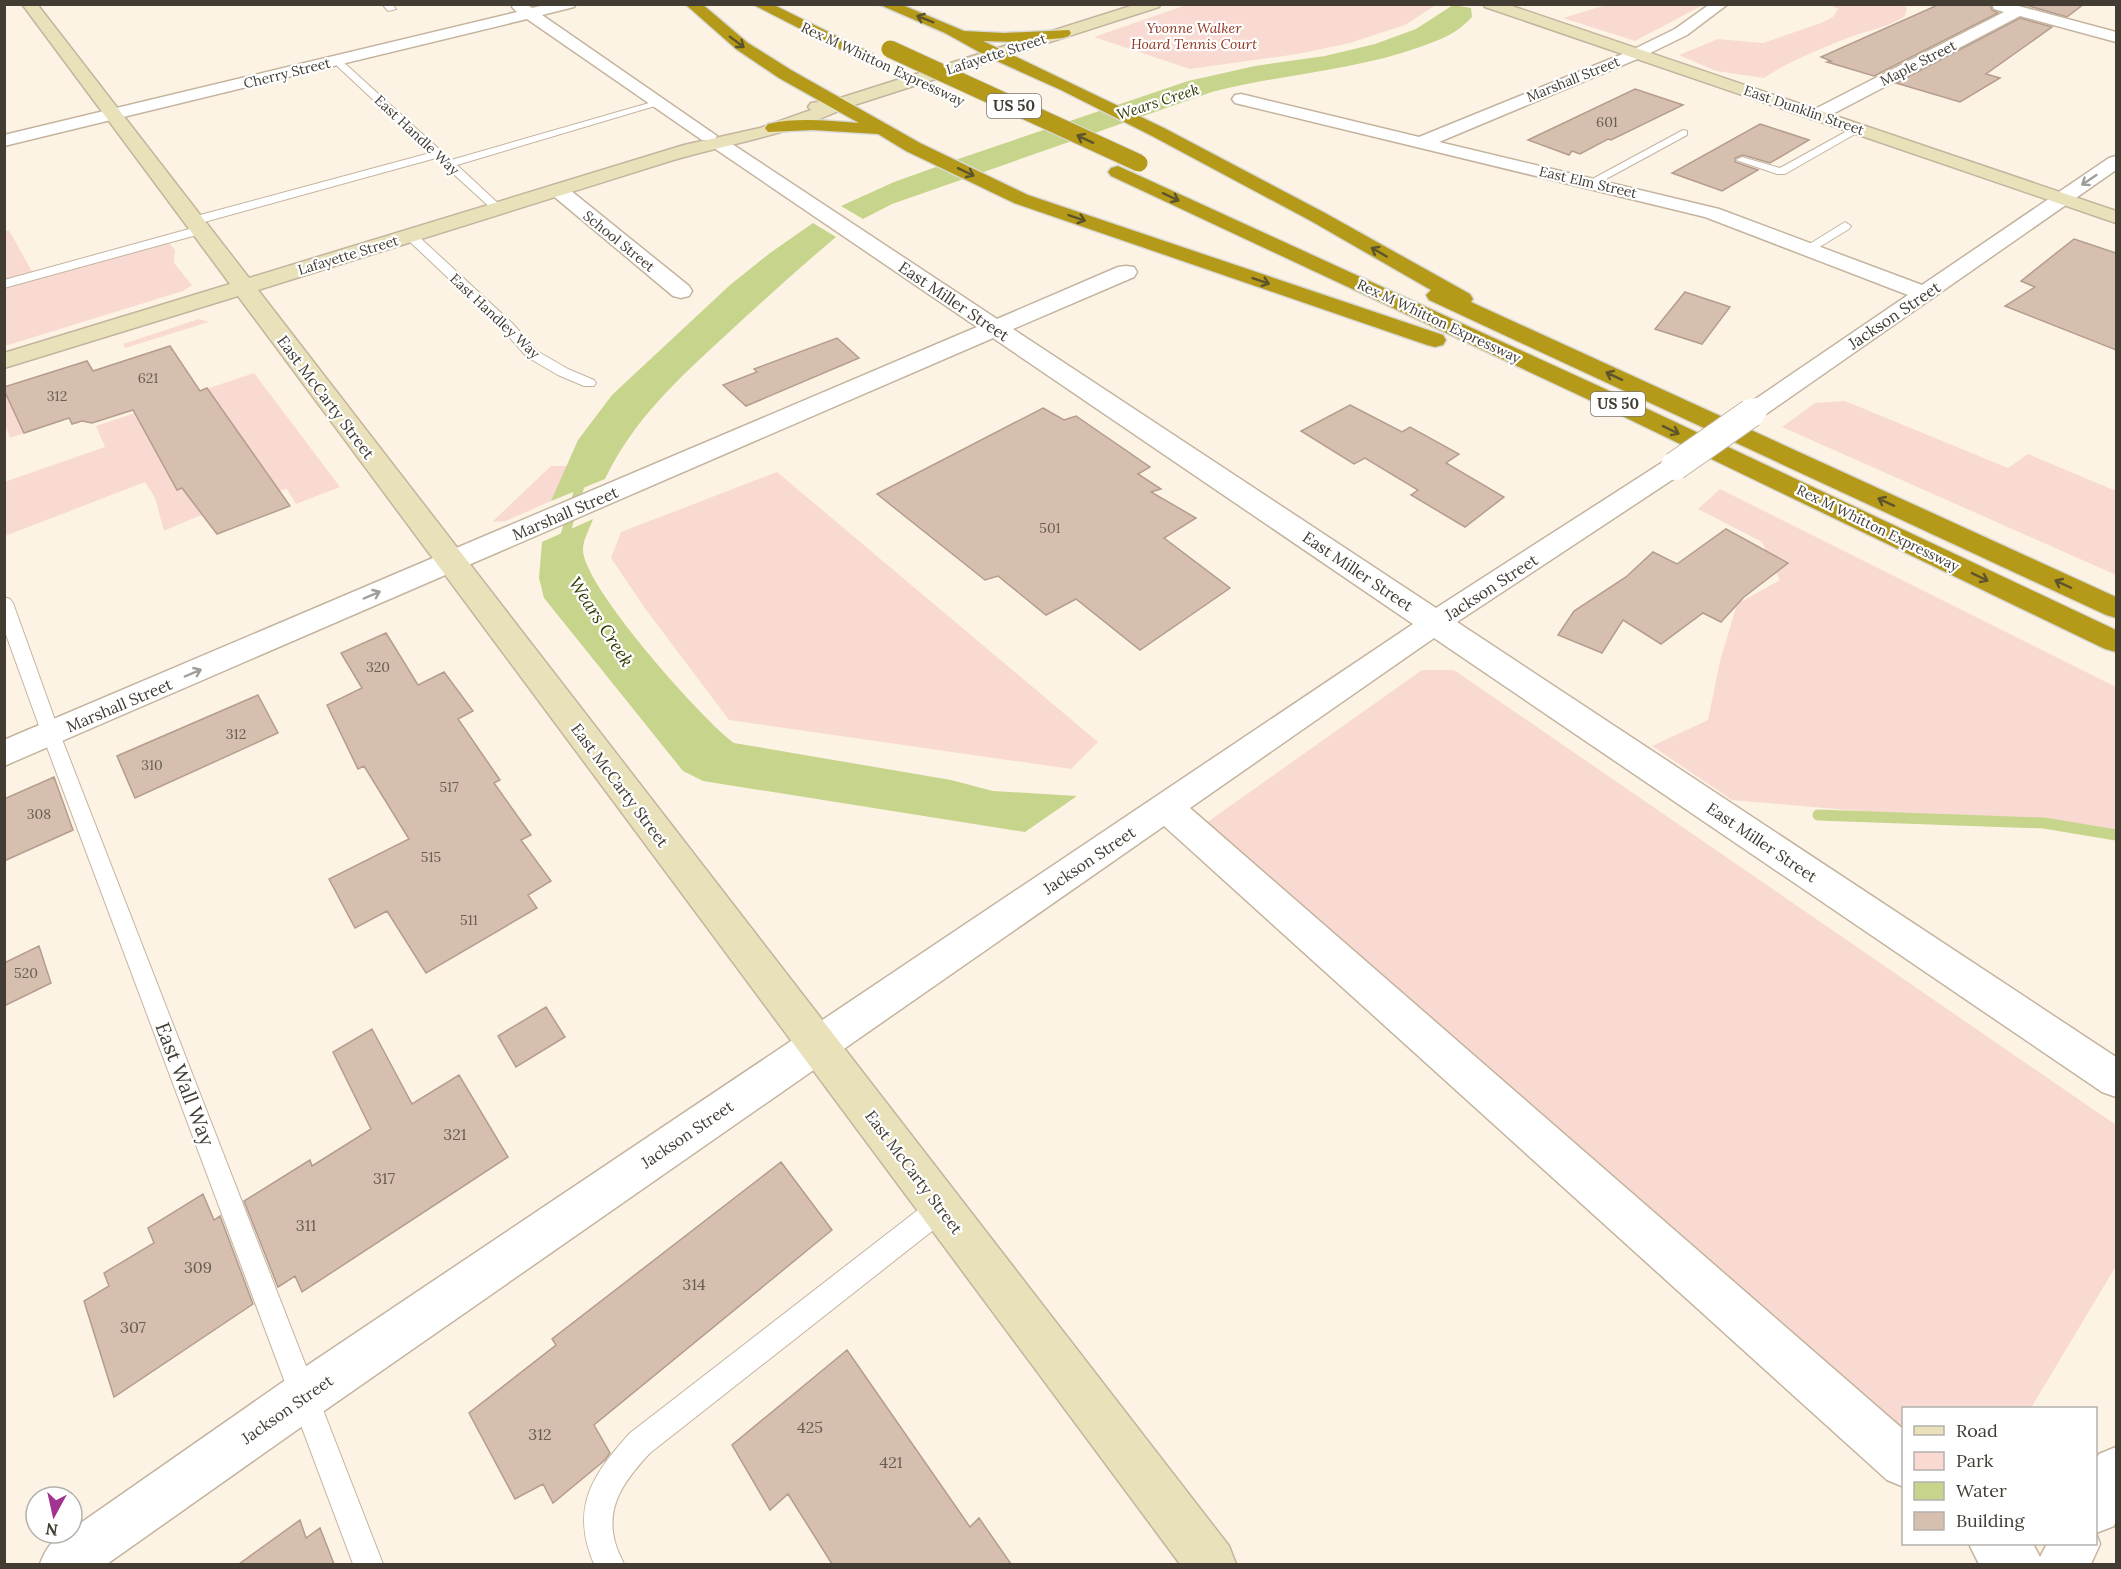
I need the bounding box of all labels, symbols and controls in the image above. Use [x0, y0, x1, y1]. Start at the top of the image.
one-way arrow [916, 13, 935, 24]
street label: Rex M Whitton Expressway [798, 18, 968, 110]
park label: Yvonne Walker Hoard Tennis Court [1131, 19, 1258, 53]
street label: Lafayette Street [944, 29, 1049, 79]
one-way arrow [729, 35, 745, 48]
street label: Maple Street [1877, 36, 1960, 90]
street label: Marshall Street [1524, 52, 1623, 106]
street label: Cherry Street [242, 53, 333, 92]
water label: Wears Creek [1114, 79, 1202, 124]
street label: East Dunklin Street [1742, 81, 1867, 139]
street label: East Handle Way [371, 91, 464, 179]
road number: US 50 [987, 94, 1041, 118]
house number: 601 [1596, 113, 1618, 131]
one-way arrow [1077, 132, 1095, 144]
street label: East Elm Street [1537, 162, 1639, 202]
one-way arrow [956, 167, 974, 179]
one-way arrow [2081, 174, 2097, 186]
one-way arrow [1161, 192, 1179, 203]
street label: School Street [579, 207, 659, 276]
one-way arrow [1067, 213, 1086, 224]
street label: Lafayette Street [296, 231, 401, 279]
one-way arrow [1371, 246, 1388, 258]
street label: East Miller Street [895, 257, 1014, 346]
street label: East Handley Way [446, 270, 544, 363]
street label: Rex M Whitton Expressway [1354, 275, 1524, 367]
one-way arrow [1251, 276, 1270, 287]
street label: Jackson Street [1843, 276, 1945, 354]
street label: East McCarty Street [273, 331, 380, 463]
house number: 621 [138, 369, 158, 387]
one-way arrow [1606, 369, 1624, 381]
house number: 312 [47, 387, 67, 405]
road number: US 50 [1591, 392, 1645, 416]
one-way arrow [1662, 424, 1680, 436]
street label: Marshall Street [509, 481, 622, 544]
street label: Rex M Whitton Expressway [1794, 481, 1963, 575]
one-way arrow [1878, 495, 1896, 507]
house number: 501 [1039, 519, 1061, 537]
street label: East Miller Street [1299, 527, 1418, 616]
street label: Jackson Street [1440, 549, 1542, 625]
one-way arrow [1970, 571, 1988, 583]
water label: Wears Creek [564, 572, 639, 671]
one-way arrow [2055, 577, 2073, 589]
one-way arrow [363, 589, 381, 600]
house number: 320 [366, 658, 390, 676]
one-way arrow [184, 666, 202, 678]
street label: Marshall Street [63, 673, 176, 736]
street label: East McCarty Street [567, 719, 674, 851]
house number: 312 [226, 725, 246, 743]
house number: 310 [141, 756, 163, 774]
house number: 517 [439, 778, 459, 796]
street label: East Miller Street [1703, 798, 1822, 887]
house number: 308 [27, 805, 51, 823]
street label: Jackson Street [1038, 821, 1140, 899]
house number: 515 [421, 848, 441, 866]
house number: 511 [460, 911, 478, 929]
house number: 520 [14, 964, 38, 982]
street label: East Wall Way [150, 1018, 221, 1150]
street label: Jackson Street [636, 1095, 738, 1173]
street label: East McCarty Street [861, 1106, 968, 1238]
house number: 321 [443, 1124, 467, 1144]
house number: 317 [373, 1168, 396, 1188]
house number: 311 [296, 1215, 316, 1235]
house number: 309 [184, 1257, 212, 1277]
house number: 314 [682, 1274, 706, 1294]
house number: 307 [120, 1317, 147, 1337]
street label: Jackson Street [237, 1370, 337, 1448]
legend [1902, 1407, 2097, 1545]
house number: 425 [797, 1417, 823, 1437]
text: Road [1956, 1419, 1998, 1442]
house number: 312 [528, 1424, 552, 1444]
text: Park [1956, 1449, 1994, 1472]
house number: 421 [879, 1452, 903, 1472]
text: Water [1956, 1479, 2007, 1502]
north arrow [24, 1485, 84, 1545]
text: Building [1956, 1509, 2026, 1532]
text: N [44, 1519, 59, 1541]

